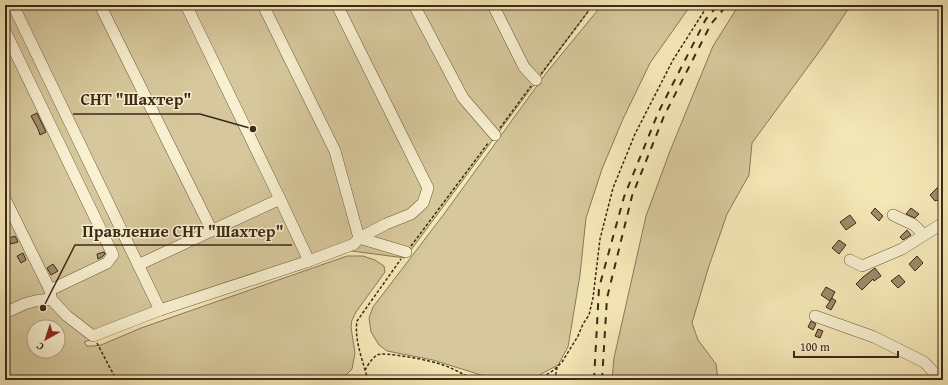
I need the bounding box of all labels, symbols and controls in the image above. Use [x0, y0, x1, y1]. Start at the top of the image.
callout: СНТ "Шахтер" [73, 85, 200, 114]
text: СНТ "Шахтер" [80, 86, 192, 111]
callout: Правление СНТ "Шахтер" [75, 216, 292, 245]
text: Правление СНТ "Шахтер" [82, 218, 284, 243]
north arrow [26, 319, 66, 359]
scale bar [794, 333, 898, 359]
text: 100 m [800, 338, 830, 355]
text: С [32, 339, 47, 355]

